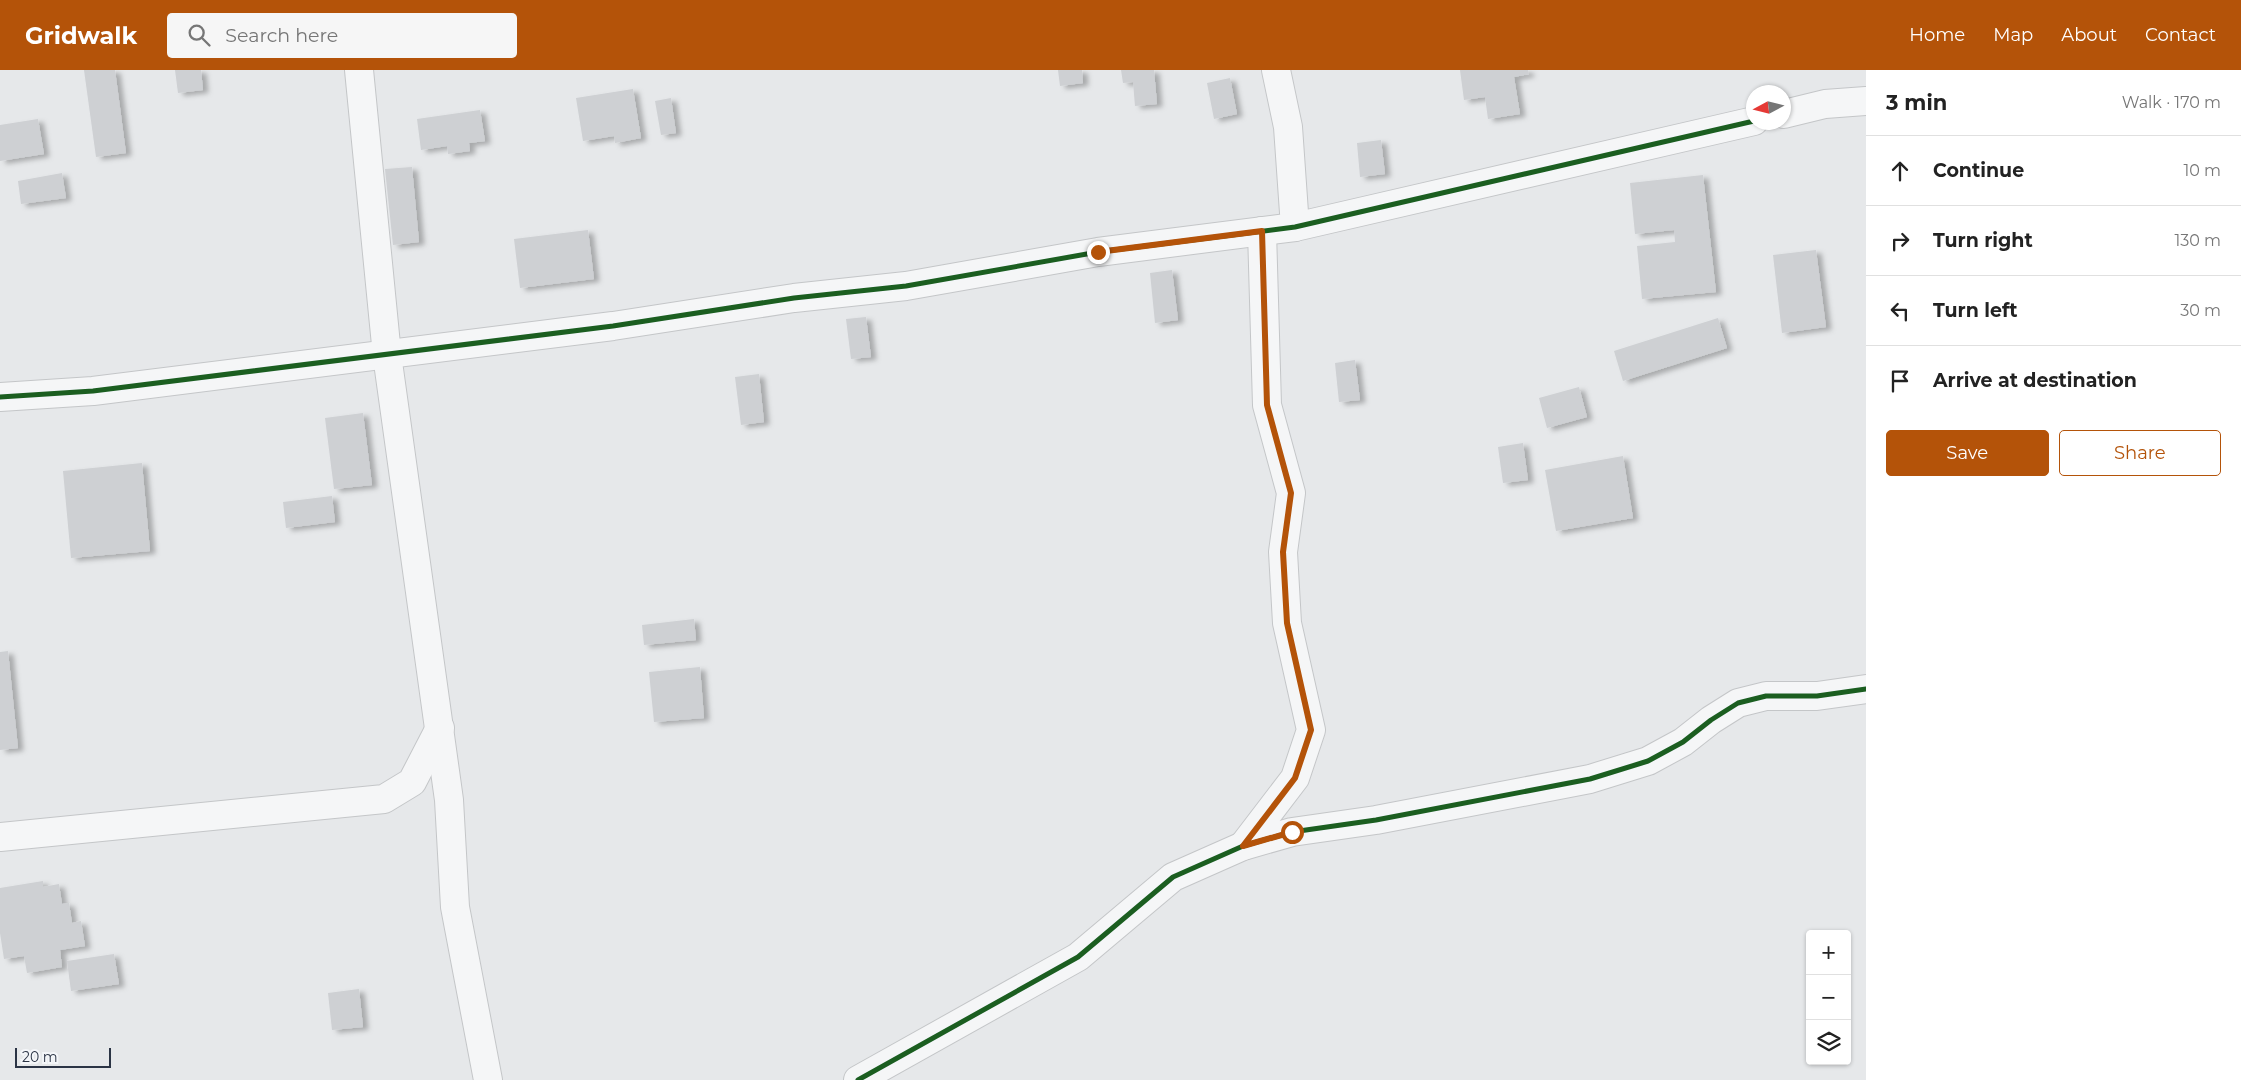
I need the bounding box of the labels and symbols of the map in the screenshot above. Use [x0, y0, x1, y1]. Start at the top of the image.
north arrow [1746, 85, 1791, 130]
route end [1087, 241, 1110, 264]
route start [1281, 821, 1304, 844]
scale bar [15, 1045, 111, 1068]

